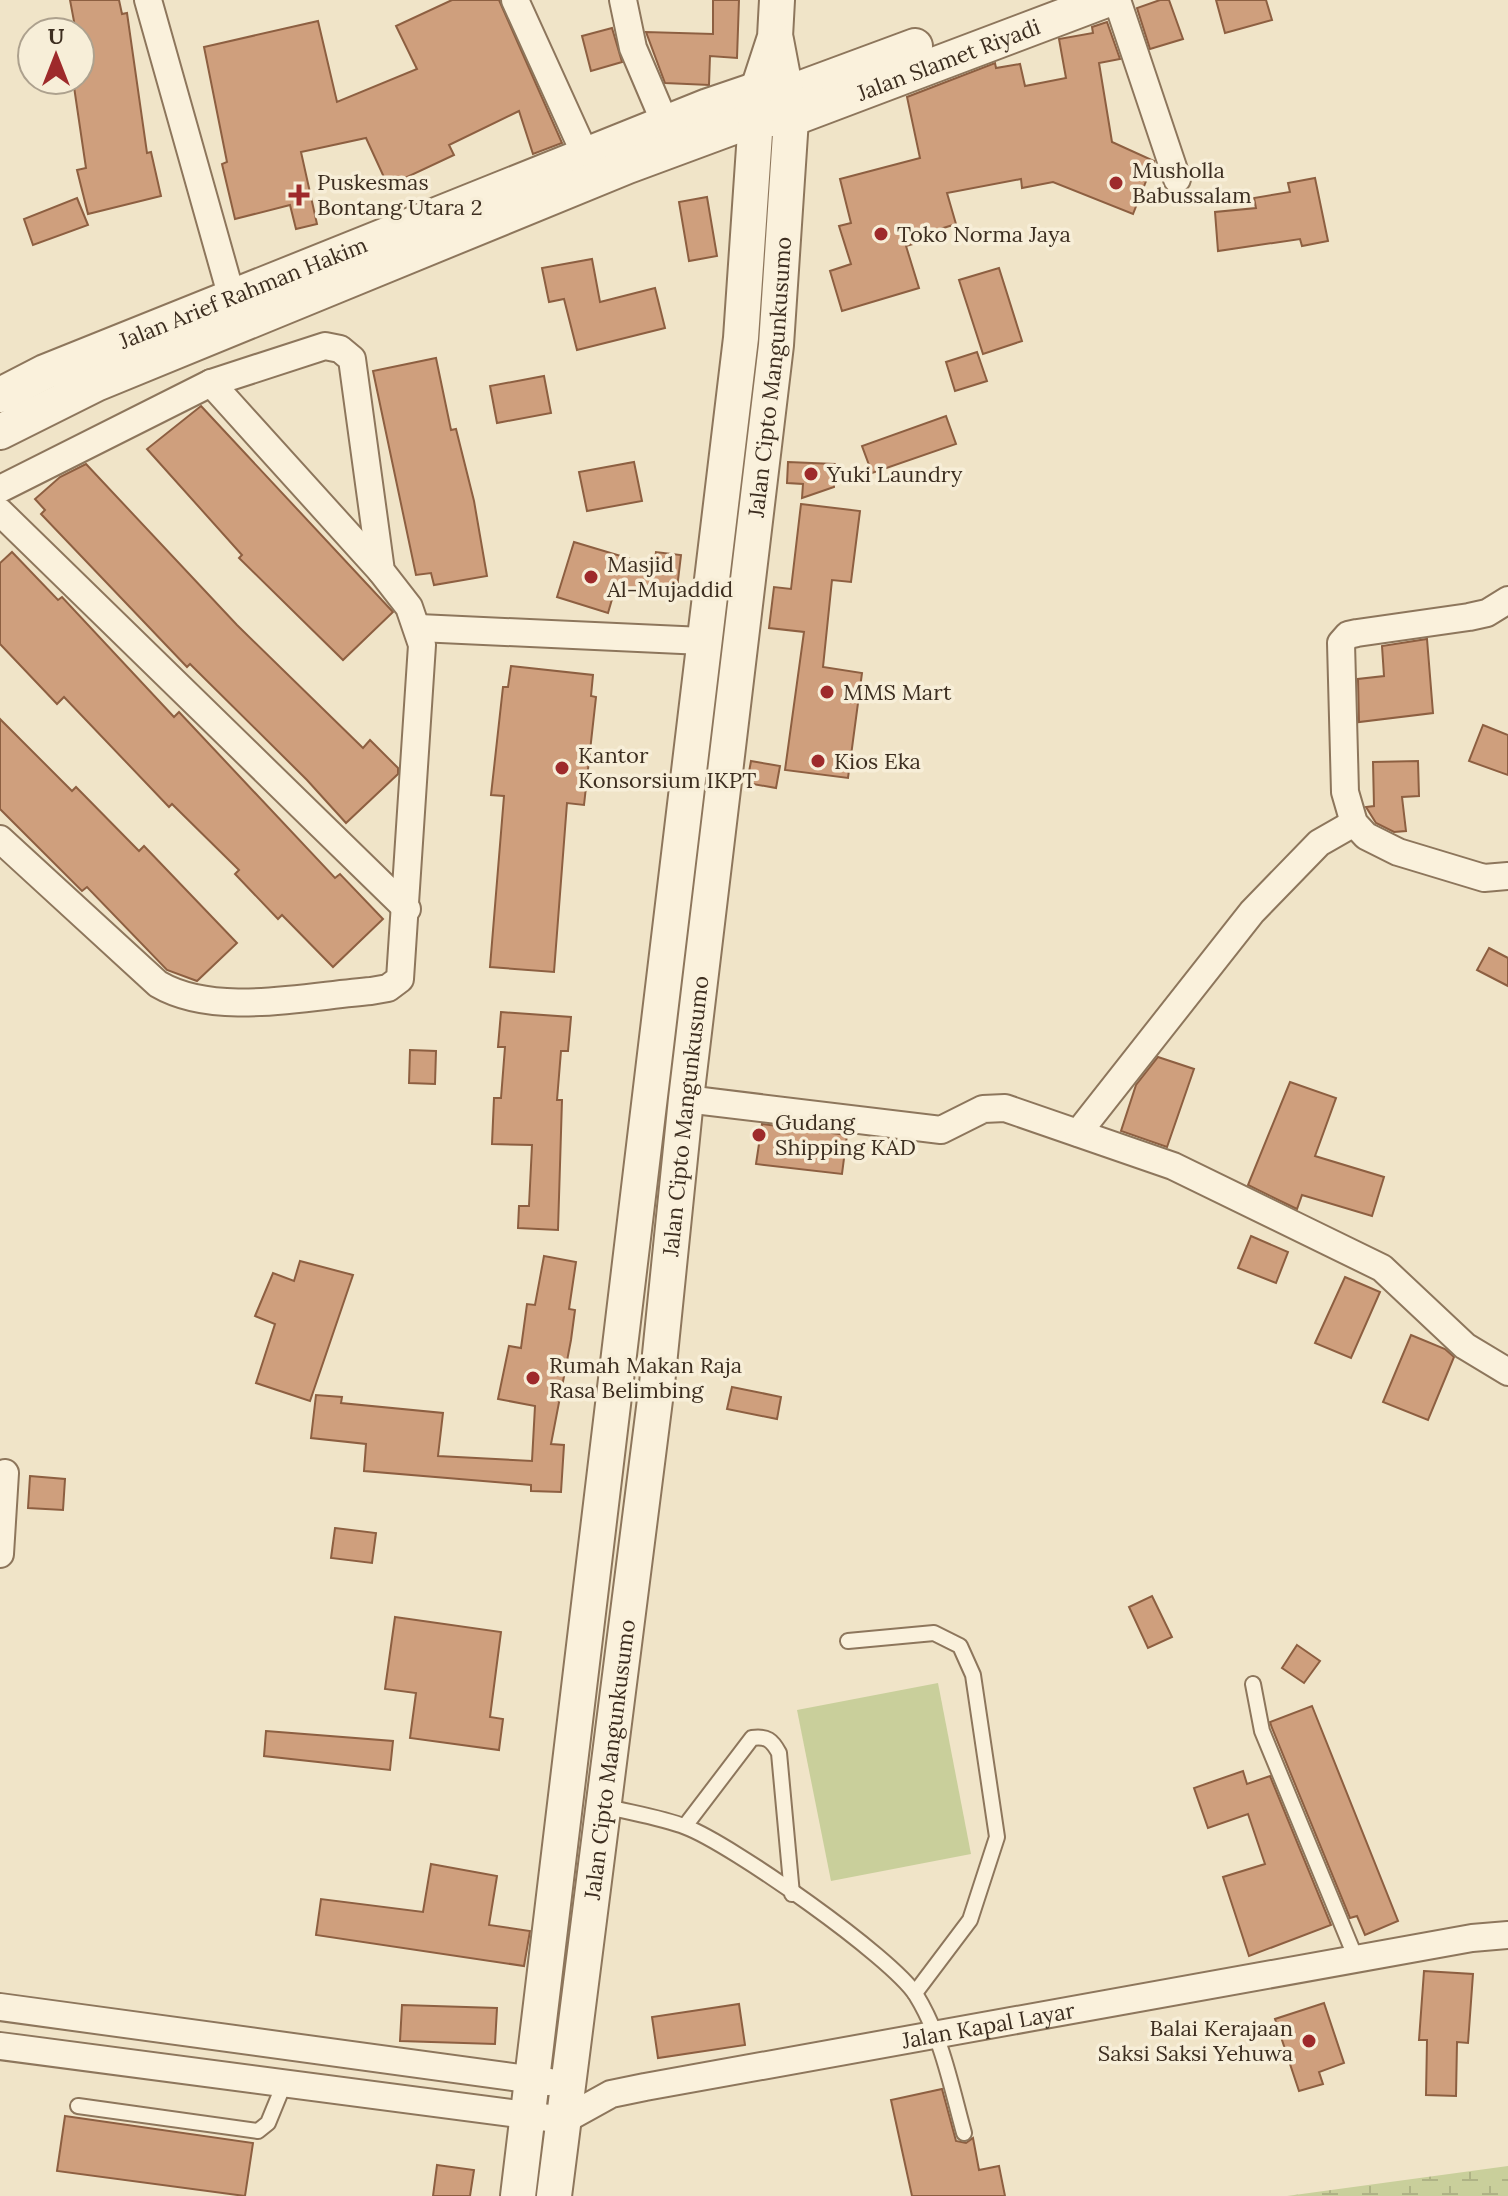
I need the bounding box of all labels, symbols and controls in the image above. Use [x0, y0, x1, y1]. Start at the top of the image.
street label: Jalan Slamet Riyadi [852, 12, 1044, 107]
north arrow [16, 16, 96, 96]
text: U [48, 22, 65, 50]
place label: Musholla Babussalam [1132, 156, 1252, 209]
place label: Puskesmas Bontang Utara 2 [317, 168, 483, 221]
marker: Musholla Babussalam [1107, 174, 1125, 192]
marker: Puskesmas Bontang Utara 2 [288, 184, 310, 206]
place label: Toko Norma Jaya [897, 220, 1071, 248]
marker: Toko Norma Jaya [872, 225, 890, 243]
street label: Jalan Arief Rahman Hakim [114, 230, 371, 355]
street label: Jalan Cipto Mangunkusumo [741, 236, 797, 520]
place label: Yuki Laundry [826, 460, 963, 488]
marker: Yuki Laundry [802, 465, 820, 483]
place label: Masjid Al-Mujaddid [606, 550, 733, 603]
marker: Masjid Al-Mujaddid [582, 568, 600, 586]
place label: MMS Mart [843, 678, 952, 706]
marker: MMS Mart [818, 683, 836, 701]
place label: Kantor Konsorsium IKPT [578, 741, 756, 794]
place label: Kios Eka [834, 747, 921, 775]
marker: Kios Eka [809, 752, 827, 770]
marker: Kantor Konsorsium IKPT [553, 759, 571, 777]
street label: Jalan Cipto Mangunkusumo [656, 974, 715, 1259]
place label: Gudang Shipping KAD [775, 1108, 916, 1161]
marker: Gudang Shipping KAD [750, 1126, 768, 1144]
place label: Rumah Makan Raja Rasa Belimbing [549, 1351, 742, 1404]
marker: Rumah Makan Raja Rasa Belimbing [524, 1369, 542, 1387]
street label: Jalan Cipto Mangunkusumo [578, 1618, 641, 1902]
street label: Jalan Kapal Layar [898, 1996, 1077, 2055]
place label: Balai Kerajaan Saksi Saksi Yehuwa [1098, 2014, 1293, 2067]
marker: Balai Kerajaan Saksi Saksi Yehuwa [1300, 2032, 1318, 2050]

